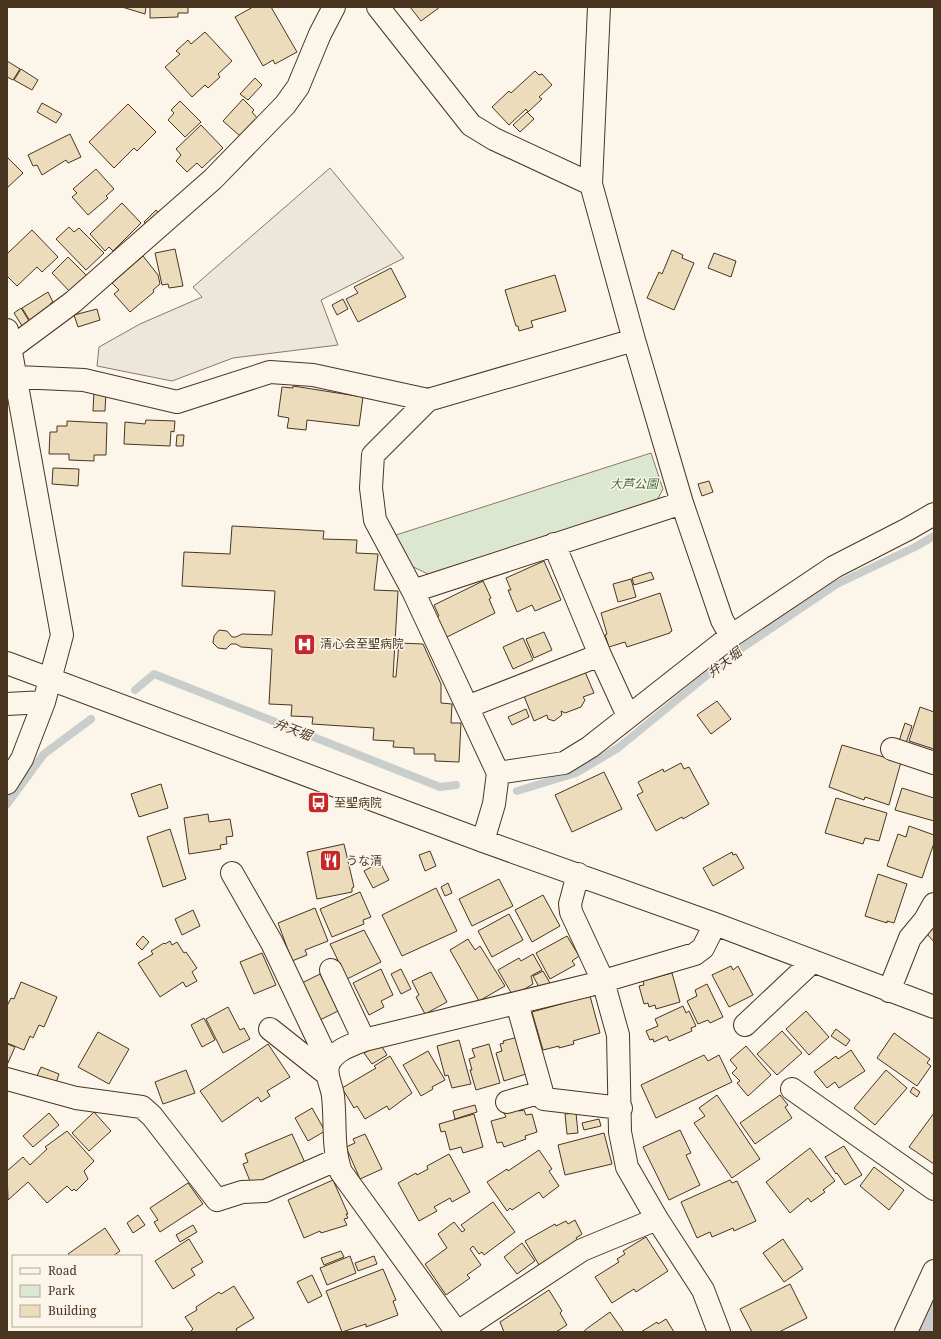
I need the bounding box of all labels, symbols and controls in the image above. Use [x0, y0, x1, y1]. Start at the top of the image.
park label: 大芦公園 [610, 475, 660, 492]
hospital icon: 清心会至聖病院 [291, 631, 317, 657]
place label: 清心会至聖病院 [320, 635, 404, 652]
water label: 弁天堀 [703, 642, 746, 681]
water label: 弁天堀 [272, 714, 316, 745]
bus stop icon: 至聖病院 [306, 790, 332, 816]
place label: 至聖病院 [334, 794, 382, 811]
restaurant icon: うな清 [317, 848, 343, 874]
place label: うな清 [346, 852, 382, 869]
legend [12, 1255, 142, 1327]
text: Road [48, 1262, 78, 1279]
text: Park [48, 1282, 76, 1299]
text: Building [48, 1302, 97, 1319]

